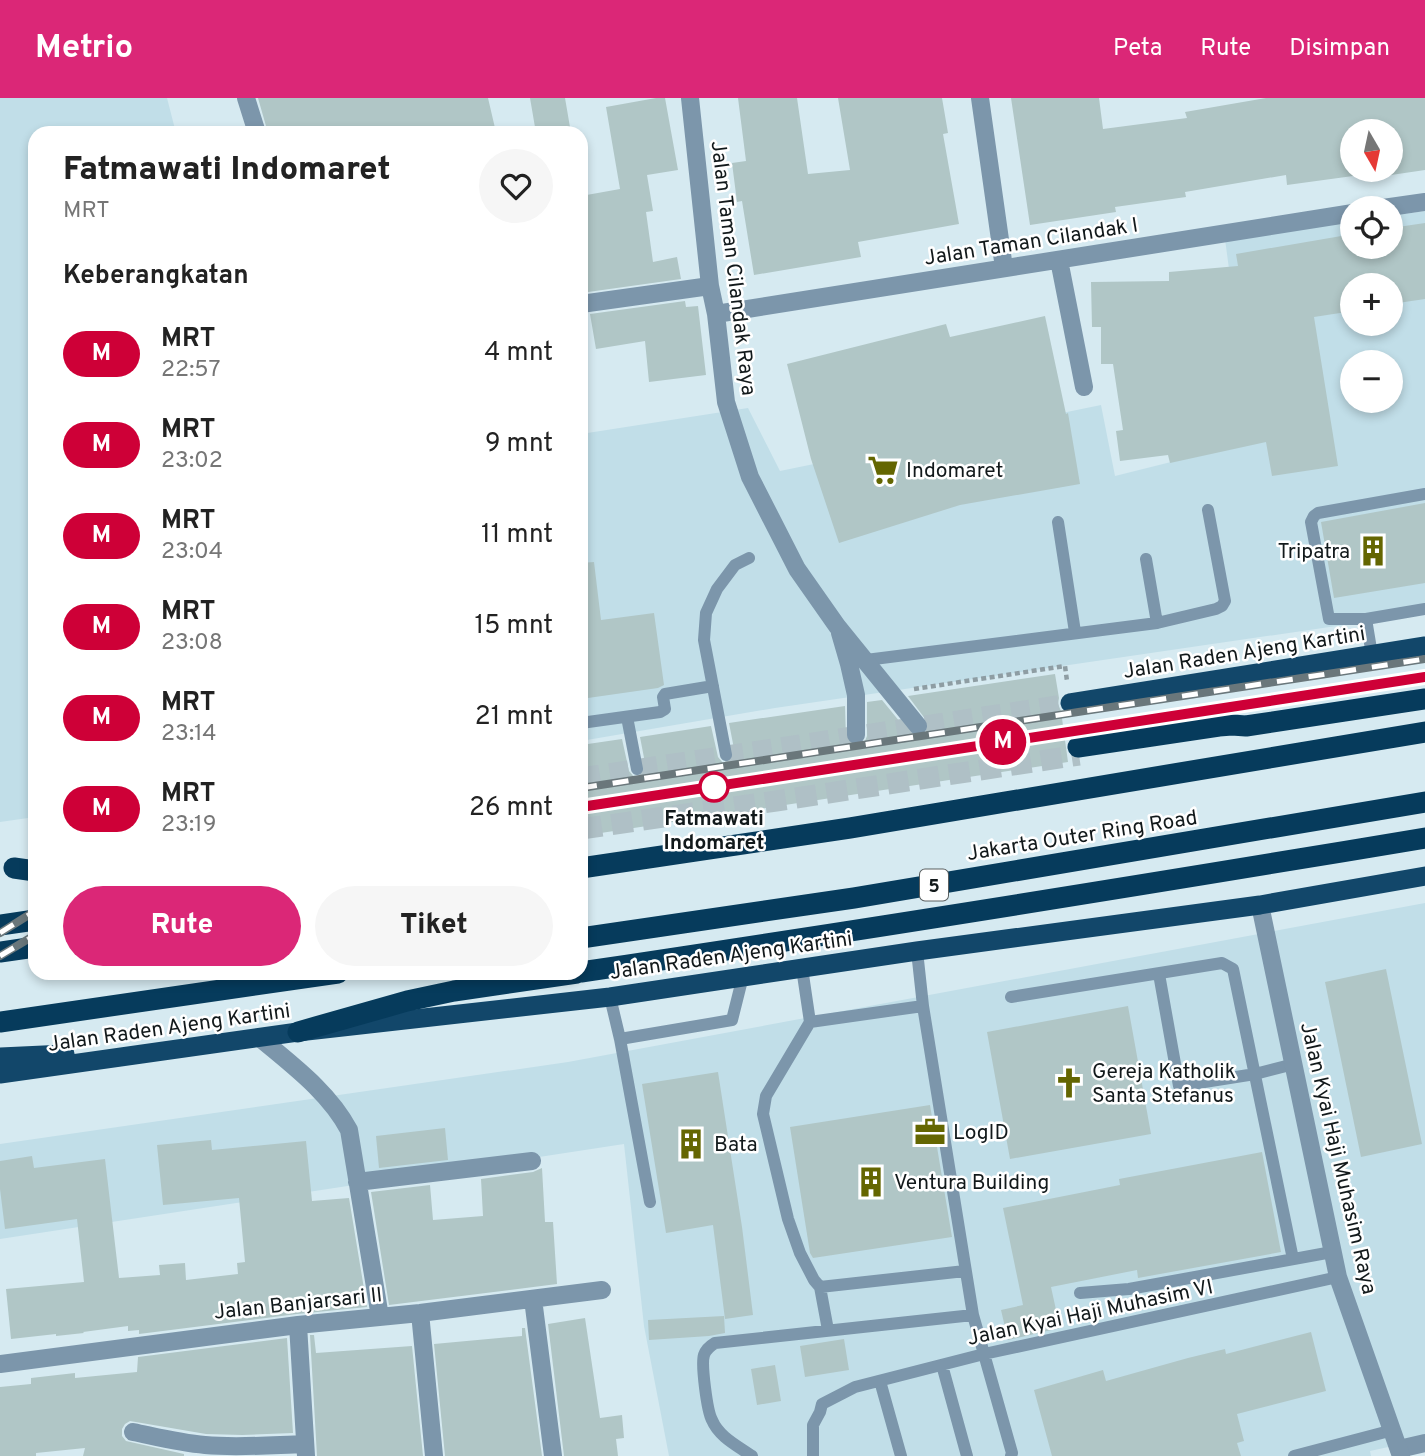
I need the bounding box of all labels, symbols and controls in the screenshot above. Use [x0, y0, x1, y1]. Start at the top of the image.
text: Metrio [35, 28, 133, 70]
text: Peta [1113, 34, 1162, 64]
text: Rute [1200, 34, 1251, 64]
text: Disimpan [1289, 34, 1390, 64]
north arrow [1340, 119, 1404, 182]
map controls [1340, 119, 1403, 413]
street label: Jalan Taman Cilandak Raya [703, 139, 762, 397]
button: heart [479, 149, 553, 223]
text: Fatmawati Indomaret [63, 150, 391, 192]
button: locate [1340, 196, 1403, 259]
text: MRT [63, 197, 110, 226]
street label: Jalan Taman Cilandak I [922, 212, 1140, 273]
text: Keberangkatan [63, 260, 249, 293]
button: + [1340, 273, 1403, 336]
text: MRT [161, 323, 215, 356]
text: 4 mnt [484, 337, 553, 370]
text: M [92, 339, 111, 369]
button: − [1340, 350, 1403, 413]
text: 22:57 [161, 356, 220, 385]
text: MRT [161, 414, 215, 447]
text: 9 mnt [485, 428, 553, 461]
text: M [92, 430, 111, 460]
text: 23:02 [161, 447, 223, 476]
supermarket icon: Indomaret [866, 453, 900, 487]
place label: Indomaret [906, 458, 1003, 485]
text: MRT [161, 505, 215, 538]
text: 11 mnt [481, 519, 553, 552]
text: M [92, 521, 111, 551]
building icon: Tripatra [1356, 534, 1390, 568]
text: 23:04 [161, 538, 223, 567]
place label: Tripatra [1277, 539, 1350, 566]
text: MRT [161, 596, 215, 629]
text: 15 mnt [475, 610, 553, 643]
text: M [92, 612, 111, 642]
street label: Jalan Raden Ajeng Kartini [1121, 621, 1367, 686]
text: 23:08 [161, 629, 223, 658]
text: MRT [161, 687, 215, 720]
text: 21 mnt [475, 701, 553, 734]
text: M [92, 703, 111, 733]
line badge: M [980, 719, 1026, 765]
text: 23:14 [161, 720, 217, 749]
text: M [993, 727, 1013, 757]
marker: Fatmawati Indomaret [699, 772, 729, 802]
text: MRT [161, 778, 215, 811]
text: 26 mnt [469, 792, 553, 825]
text: M [92, 794, 111, 824]
street label: Jakarta Outer Ring Road [965, 805, 1199, 868]
place label: Fatmawati Indomaret [664, 806, 764, 857]
text: 23:19 [161, 811, 216, 840]
road number: 5 [920, 870, 948, 900]
button: Rute [63, 886, 301, 966]
button: Tiket [315, 886, 553, 966]
street label: Jalan Raden Ajeng Kartini [608, 926, 854, 987]
street label: Jalan Raden Ajeng Kartini [46, 998, 292, 1059]
street label: Jalan Kyai Haji Muhasim Raya [1293, 1020, 1382, 1297]
place label: Gereja Katholik Santa Stefanus [1092, 1059, 1236, 1110]
church icon: Gereja Katholik Santa Stefanus [1052, 1066, 1086, 1100]
office icon: LogID [913, 1115, 947, 1149]
place label: LogID [953, 1120, 1009, 1147]
building icon: Bata [674, 1127, 708, 1161]
place label: Bata [714, 1132, 757, 1159]
building icon: Ventura Building [854, 1165, 888, 1199]
place label: Ventura Building [894, 1170, 1049, 1197]
street label: Jalan Kyai Haji Muhasim VI [965, 1274, 1216, 1353]
street label: Jalan Banjarsari II [212, 1282, 384, 1327]

